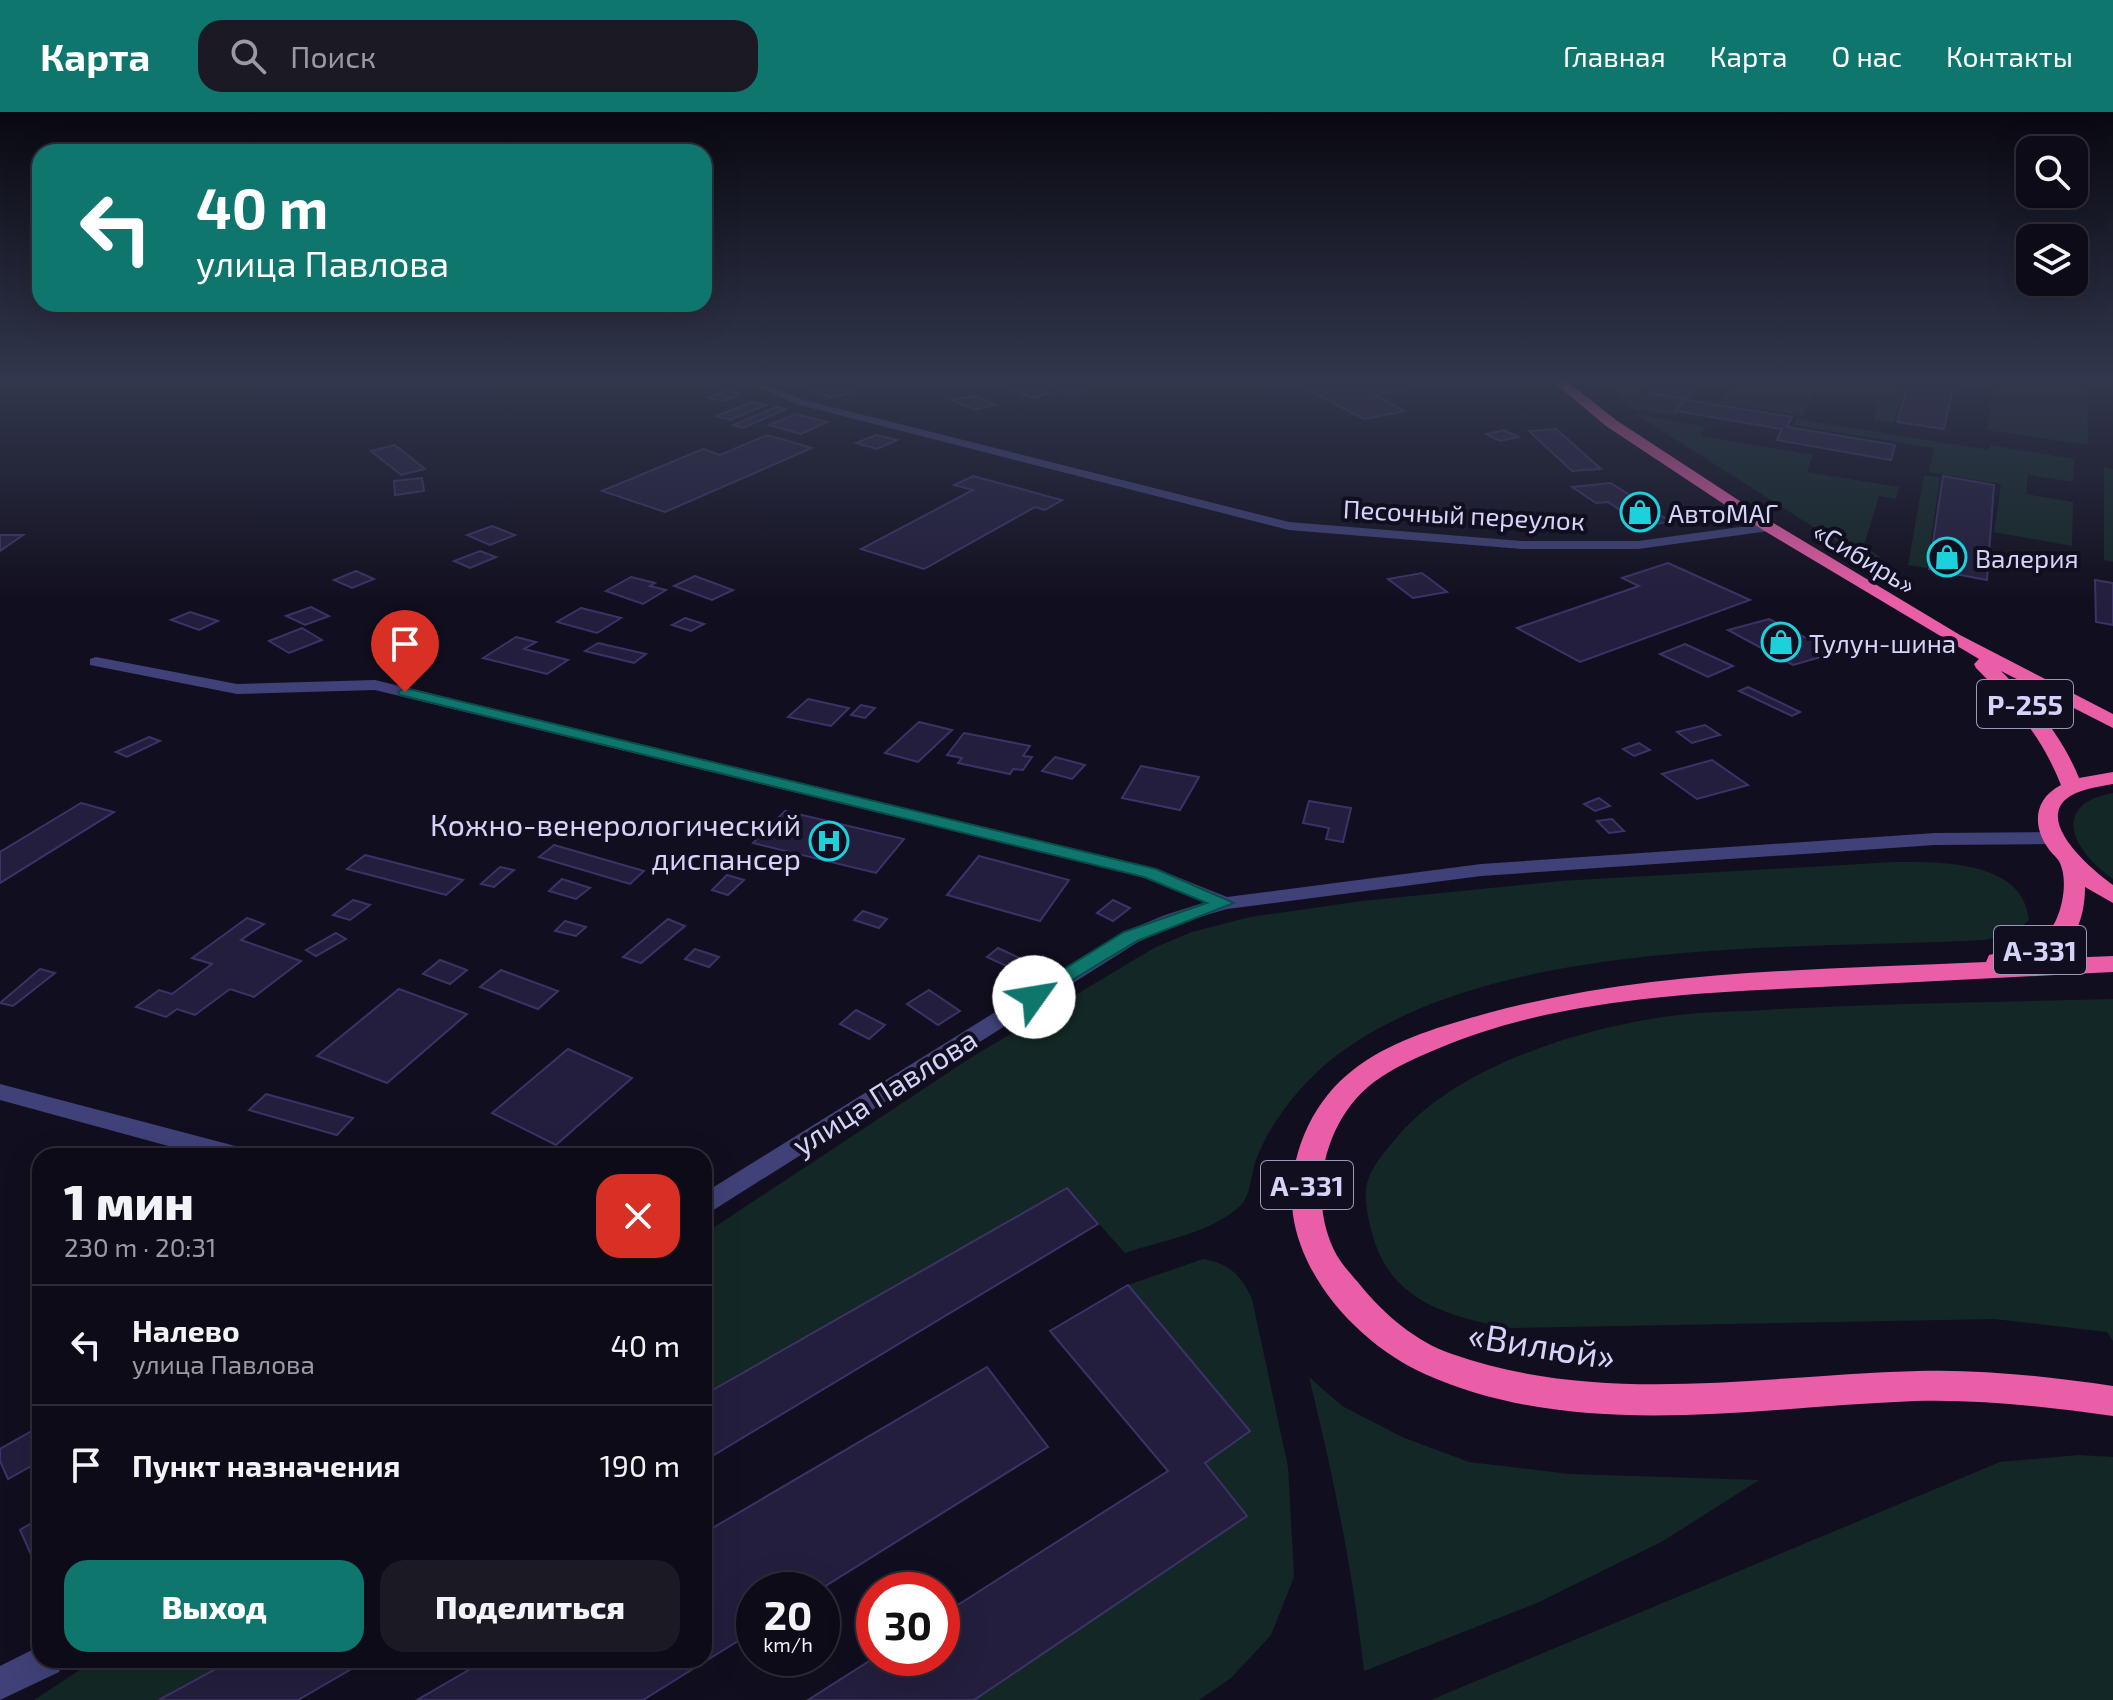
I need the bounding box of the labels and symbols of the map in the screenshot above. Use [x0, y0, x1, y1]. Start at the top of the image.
shop icon: АвтоМАГ [1619, 491, 1661, 533]
street label: Песочный переулок [1342, 492, 1586, 537]
place label: АвтоМАГ [1668, 497, 1778, 528]
street label: «Сибирь» [1808, 514, 1922, 600]
shop icon: Валерия [1926, 536, 1968, 578]
place label: Валерия [1975, 542, 2079, 573]
pin [371, 610, 439, 692]
shop icon: Тулун-шина [1760, 621, 1802, 663]
place label: Тулун-шина [1809, 627, 1956, 659]
road number: Р-255 [1977, 680, 2073, 728]
place label: Кожно-венерологический диспансер [430, 806, 801, 876]
hospital icon: Кожно-венерологический диспансер [808, 820, 850, 862]
road number: А-331 [1994, 926, 2086, 974]
position arrow [992, 955, 1076, 1039]
street label: улица Павлова [785, 1020, 983, 1163]
road number: А-331 [1261, 1161, 1353, 1209]
street label: «Вилюй» [1465, 1311, 1619, 1377]
speed limit sign: 30 [856, 1572, 960, 1676]

